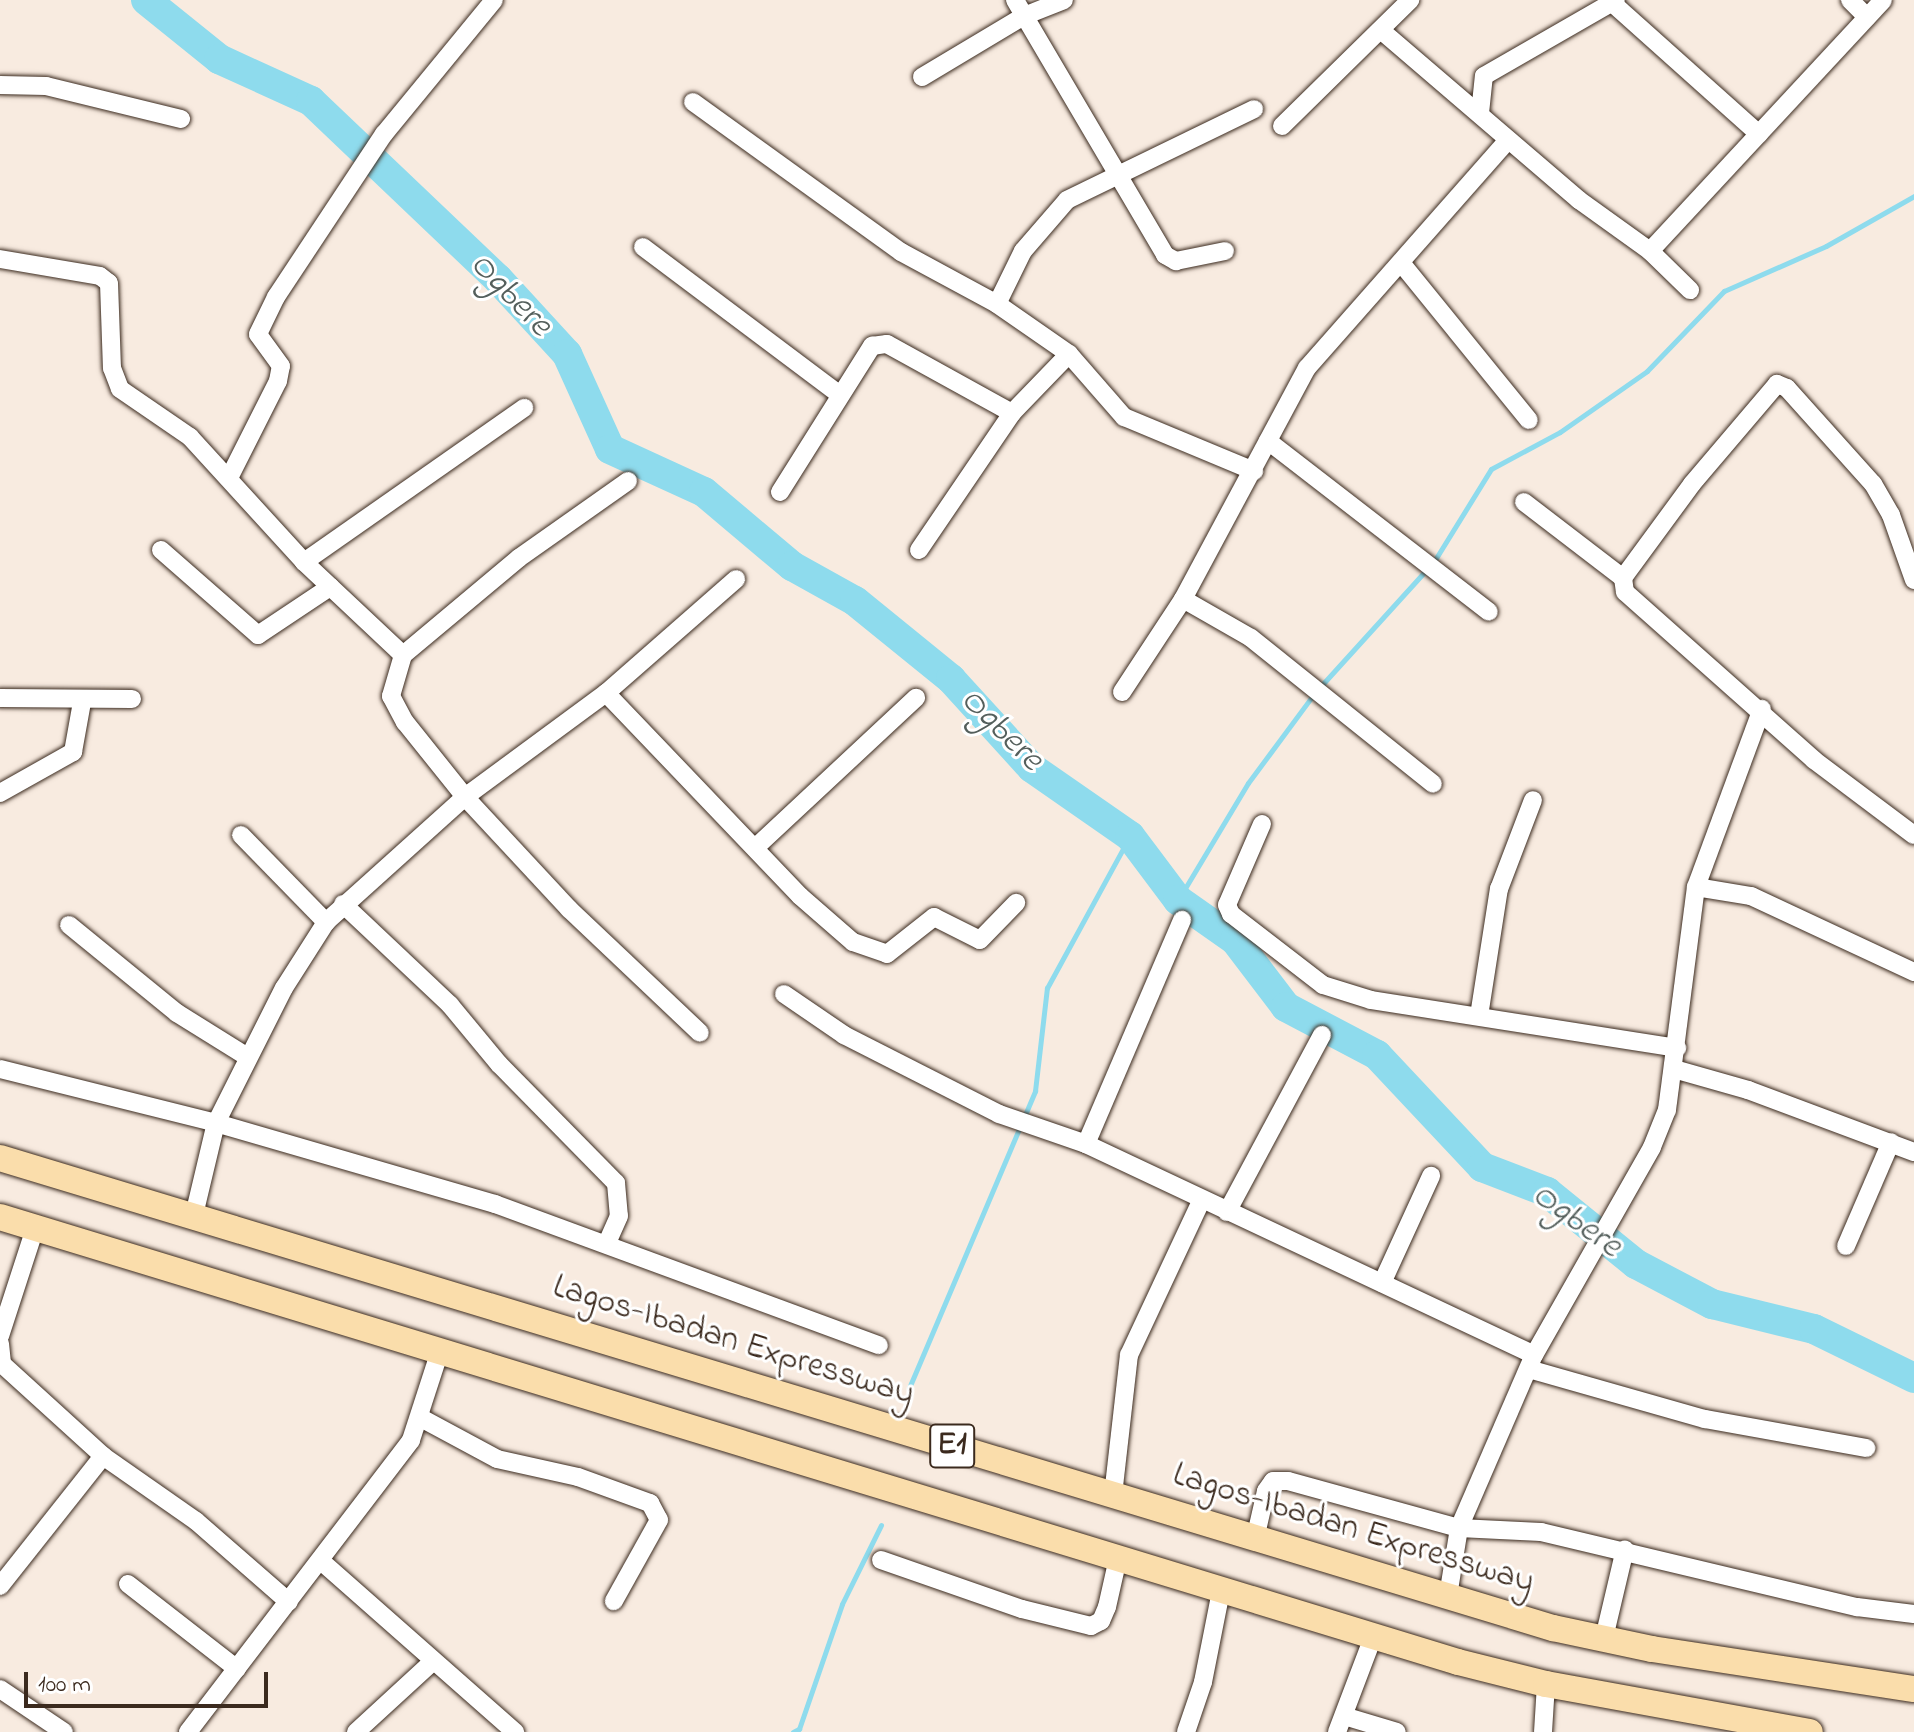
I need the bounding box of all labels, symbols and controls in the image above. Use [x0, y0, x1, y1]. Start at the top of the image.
water label: Ogbere [459, 244, 561, 346]
water label: Ogbere [950, 679, 1052, 781]
water label: Ogbere [1523, 1174, 1629, 1268]
street label: Lagos-Ibadan Expressway [548, 1268, 918, 1416]
road number: E1 [928, 1418, 976, 1474]
street label: Lagos-Ibadan Expressway [1168, 1456, 1538, 1604]
scale bar [28, 1656, 272, 1706]
text: 100 m [38, 1668, 91, 1703]

